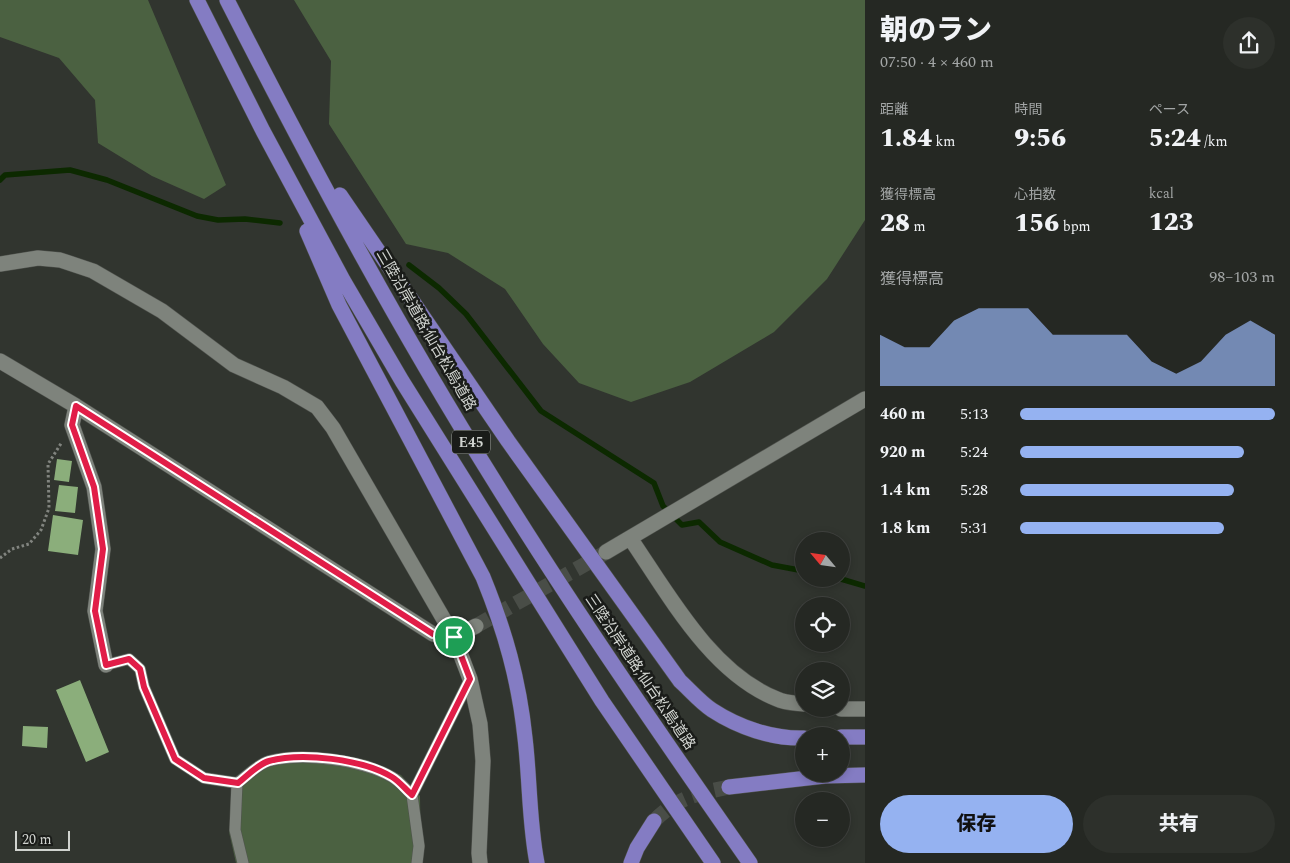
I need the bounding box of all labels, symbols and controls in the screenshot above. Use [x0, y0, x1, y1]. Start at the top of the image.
text: 朝のラン [880, 9, 992, 52]
button: share [1223, 17, 1275, 69]
text: 07:50 · 4 × 460 m [880, 50, 994, 74]
text: 距離 [880, 99, 908, 120]
text: 時間 [1014, 99, 1042, 120]
text: ペース [1149, 99, 1190, 120]
text: 1.84 [880, 120, 932, 158]
text: 9:56 [1014, 120, 1066, 158]
text: 5:24 [1149, 120, 1201, 158]
text: km [932, 131, 955, 152]
text: /km [1201, 131, 1228, 152]
text: kcal [1149, 183, 1174, 204]
text: 獲得標高 [880, 184, 936, 205]
text: 心拍数 [1014, 184, 1056, 205]
text: 123 [1149, 204, 1194, 242]
text: 28 [880, 205, 910, 243]
text: 156 [1014, 205, 1059, 243]
text: m [910, 216, 926, 237]
text: bpm [1059, 216, 1091, 237]
street label: 三陸沿岸道路;仙台松島道路 [370, 245, 482, 415]
text: 98–103 m [1209, 265, 1275, 289]
text: 獲得標高 [880, 267, 944, 291]
text: 460 m [880, 402, 925, 426]
text: 5:13 [960, 402, 988, 426]
road number: E45 [452, 431, 490, 454]
text: 920 m [880, 440, 925, 464]
text: 5:24 [960, 440, 988, 464]
text: 1.4 km [880, 478, 930, 502]
text: 5:28 [960, 478, 988, 502]
text: 1.8 km [880, 516, 930, 540]
text: 5:31 [960, 516, 988, 540]
north arrow [795, 532, 850, 588]
map controls [795, 532, 850, 847]
street label: 三陸沿岸道路;仙台松島道路 [579, 589, 701, 755]
button: locate [795, 597, 850, 652]
pin [433, 616, 475, 658]
icon: arrive [440, 623, 468, 651]
button: layers [795, 662, 850, 717]
button: + [795, 727, 850, 782]
button: − [795, 792, 850, 847]
button: 保存 [880, 795, 1073, 853]
button: 共有 [1083, 795, 1275, 853]
scale bar [15, 828, 70, 851]
text: 20 m [22, 829, 52, 850]

